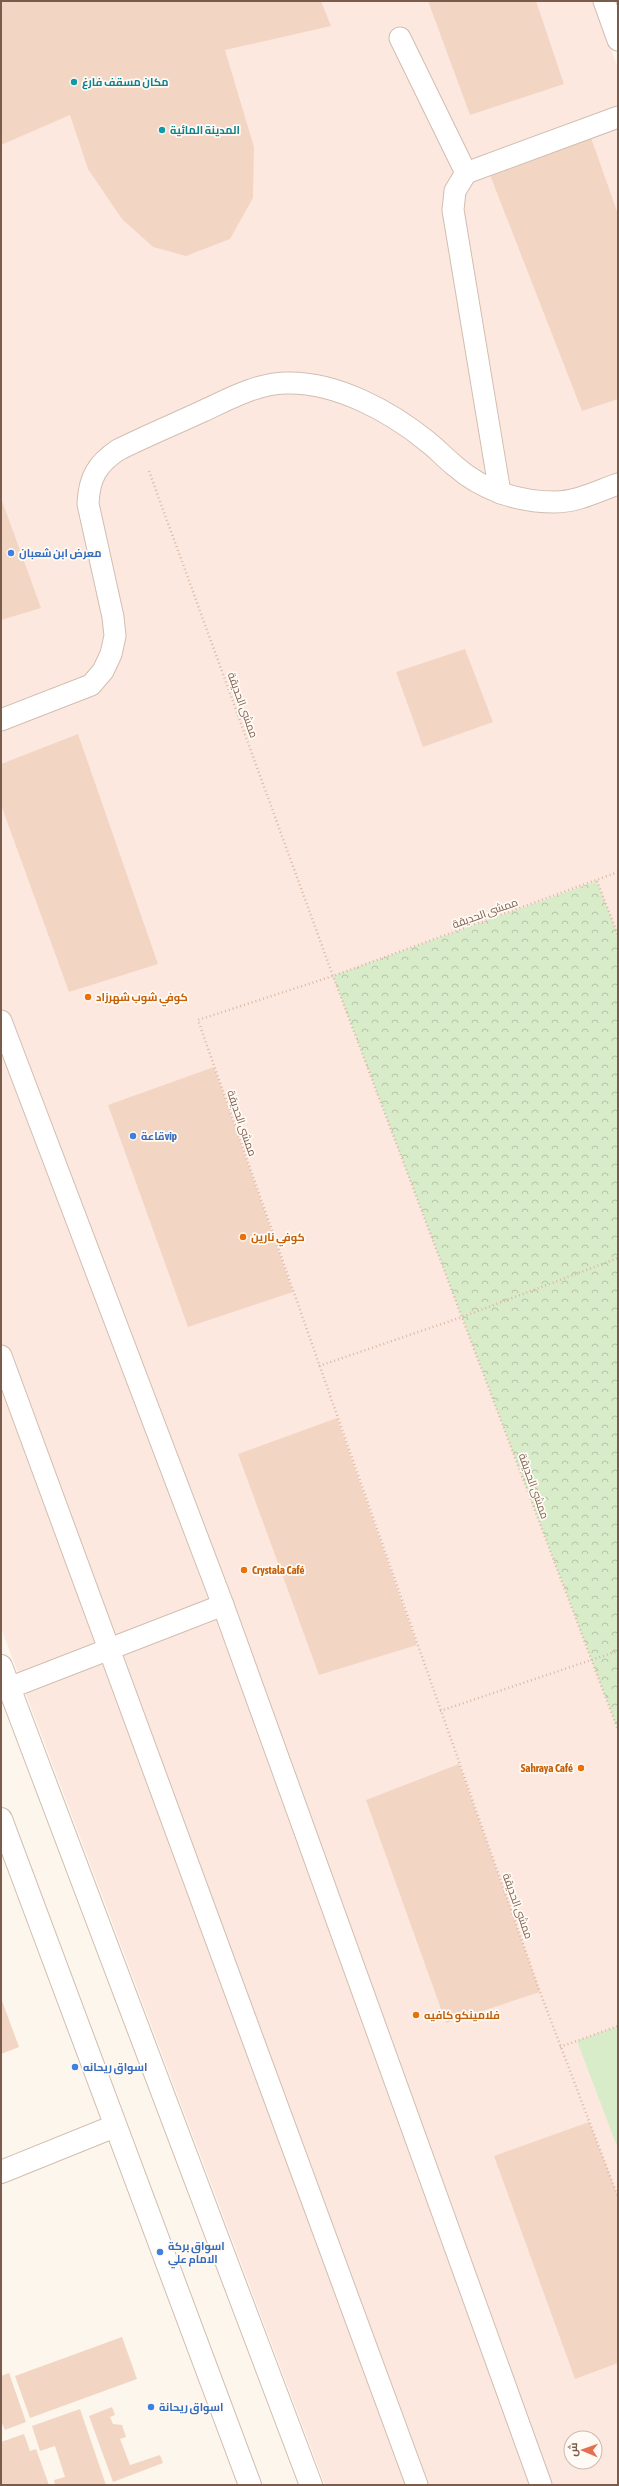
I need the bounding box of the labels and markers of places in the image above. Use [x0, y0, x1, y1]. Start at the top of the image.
place label: مكان مسقف فارغ [82, 76, 169, 90]
marker: مكان مسقف فارغ [69, 77, 79, 87]
place label: المدينة المائية [170, 124, 240, 137]
marker: المدينة المائية [157, 125, 167, 135]
place label: معرض ابن شعبان [19, 547, 101, 560]
marker: معرض ابن شعبان [6, 548, 16, 558]
place label: كوفي شوب شهرزاد [96, 991, 188, 1007]
marker: كوفي شوب شهرزاد [83, 992, 93, 1002]
place label: قاعةvip [141, 1130, 177, 1142]
marker: قاعةvip [128, 1131, 138, 1141]
place label: كوفي نارين [251, 1231, 305, 1247]
marker: كوفي نارين [238, 1232, 248, 1242]
place label: Crystala Café [252, 1564, 305, 1576]
marker: Crystala Café [239, 1565, 249, 1575]
place label: Sahraya Café [521, 1762, 573, 1774]
marker: Sahraya Café [576, 1763, 586, 1773]
place label: فلامينكو كافيه [424, 2009, 500, 2023]
marker: فلامينكو كافيه [411, 2010, 421, 2020]
place label: اسواق ريحانه [83, 2061, 147, 2075]
marker: اسواق ريحانه [70, 2062, 80, 2072]
place label: اسواق بركة الامام علي [168, 2240, 225, 2269]
marker: اسواق بركة الامام علي [155, 2247, 165, 2257]
place label: اسواق ريحانة [159, 2401, 223, 2415]
marker: اسواق ريحانة [146, 2402, 156, 2412]

